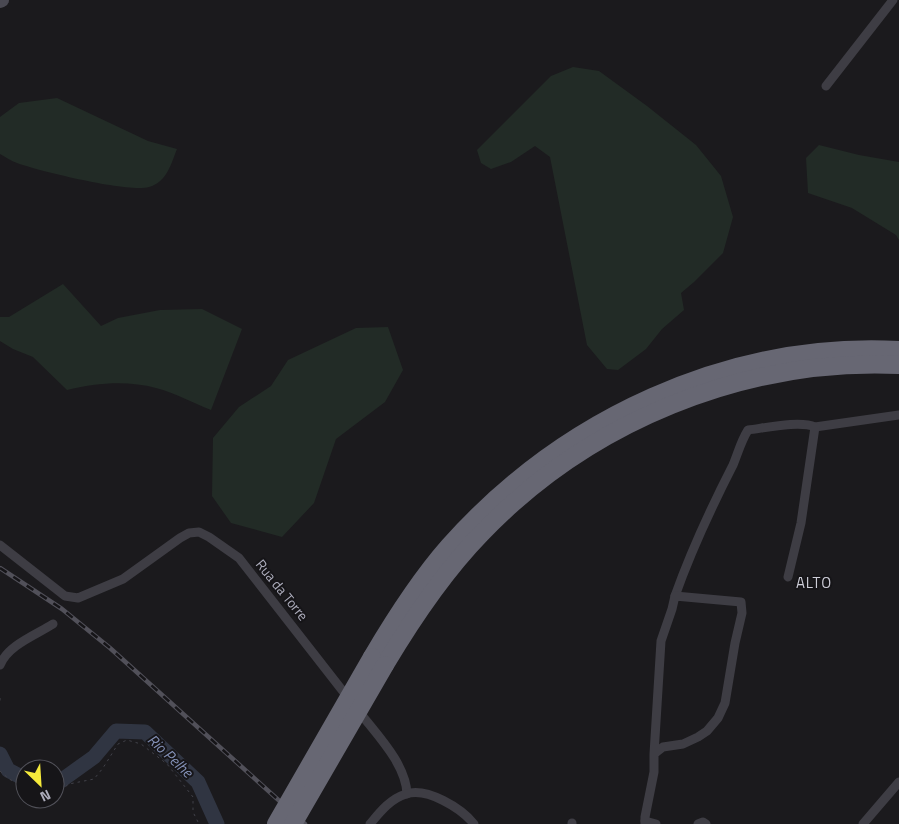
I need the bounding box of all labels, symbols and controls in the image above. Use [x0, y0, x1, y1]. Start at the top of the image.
street label: Rua da Torre [251, 554, 314, 625]
district label: ALTO [796, 571, 832, 594]
water label: Rio Pelhe [142, 728, 199, 784]
north arrow [15, 759, 65, 809]
text: N [37, 785, 55, 808]

